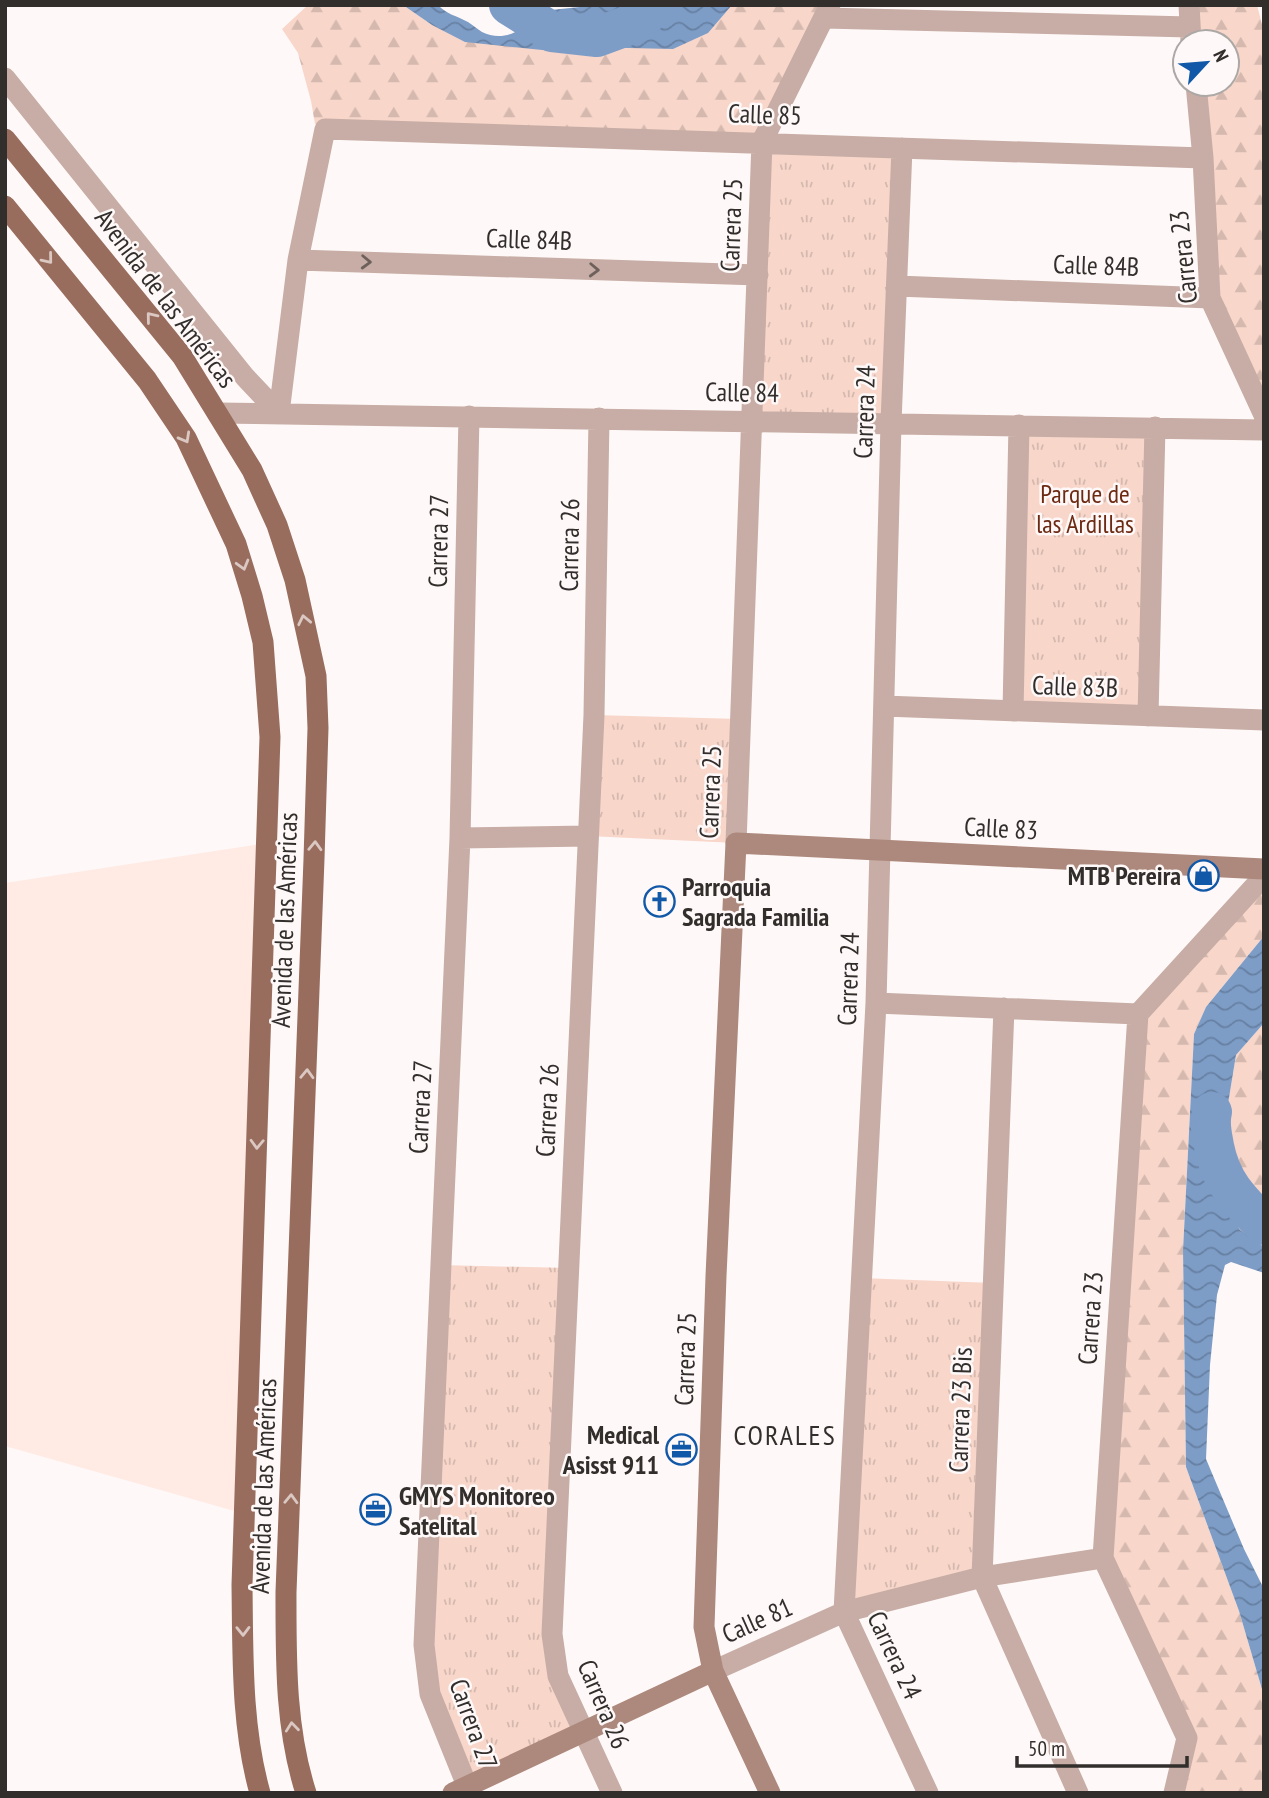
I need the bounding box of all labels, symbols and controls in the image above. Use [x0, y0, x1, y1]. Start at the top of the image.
north arrow [1171, 28, 1241, 98]
text: N [1208, 46, 1234, 65]
street label: Calle 85 [728, 96, 802, 132]
street label: Carrera 25 [713, 178, 749, 272]
street label: Avenida de las Américas [88, 202, 244, 394]
street label: Carrera 23 [1162, 209, 1204, 305]
street label: Calle 84B [485, 221, 573, 257]
street label: Calle 84B [1052, 247, 1140, 283]
one-way arrow [40, 251, 53, 263]
one-way arrow [361, 255, 372, 270]
one-way arrow [589, 262, 600, 277]
one-way arrow [146, 313, 159, 325]
street label: Carrera 24 [846, 364, 882, 459]
street label: Calle 84 [705, 375, 779, 409]
one-way arrow [177, 430, 190, 443]
park label: Parque de las Ardillas [1036, 477, 1134, 540]
street label: Carrera 27 [421, 494, 455, 588]
street label: Carrera 26 [552, 498, 586, 592]
one-way arrow [234, 559, 249, 571]
one-way arrow [298, 614, 313, 626]
street label: Calle 83B [1031, 668, 1119, 704]
street label: Carrera 25 [692, 745, 728, 839]
street label: Calle 83 [963, 810, 1039, 846]
street label: Avenida de las Américas [264, 812, 304, 1028]
one-way arrow [307, 841, 322, 852]
shop icon: MTB Pereira [1187, 858, 1221, 892]
place label: MTB Pereira [1068, 859, 1181, 892]
place label: Parroquia Sagrada Familia [682, 870, 829, 933]
church icon: Parroquia Sagrada Familia [642, 884, 676, 918]
street label: Carrera 24 [830, 931, 866, 1026]
street label: Carrera 27 [401, 1059, 439, 1155]
street label: Carrera 26 [528, 1062, 566, 1158]
one-way arrow [299, 1068, 314, 1079]
one-way arrow [250, 1139, 265, 1150]
street label: Carrera 23 [1070, 1270, 1110, 1366]
street label: Carrera 25 [667, 1312, 703, 1406]
street label: Carrera 23 Bis [941, 1347, 979, 1473]
street label: Avenida de las Américas [243, 1378, 283, 1594]
district label: CORALES [733, 1416, 837, 1453]
place label: Medical Asisst 911 [562, 1418, 660, 1481]
office icon: Medical Asisst 911 [665, 1432, 699, 1466]
place label: GMYS Monitoreo Satelital [399, 1479, 555, 1542]
office icon: GMYS Monitoreo Satelital [359, 1493, 393, 1527]
one-way arrow [283, 1494, 298, 1505]
street label: Calle 81 [717, 1590, 797, 1650]
street label: Carrera 24 [860, 1606, 930, 1705]
one-way arrow [235, 1626, 250, 1637]
street label: Carrera 26 [571, 1655, 637, 1753]
street label: Carrera 27 [443, 1674, 505, 1774]
one-way arrow [285, 1721, 300, 1732]
scale bar [1017, 1724, 1187, 1768]
text: 50 m [1028, 1735, 1065, 1762]

